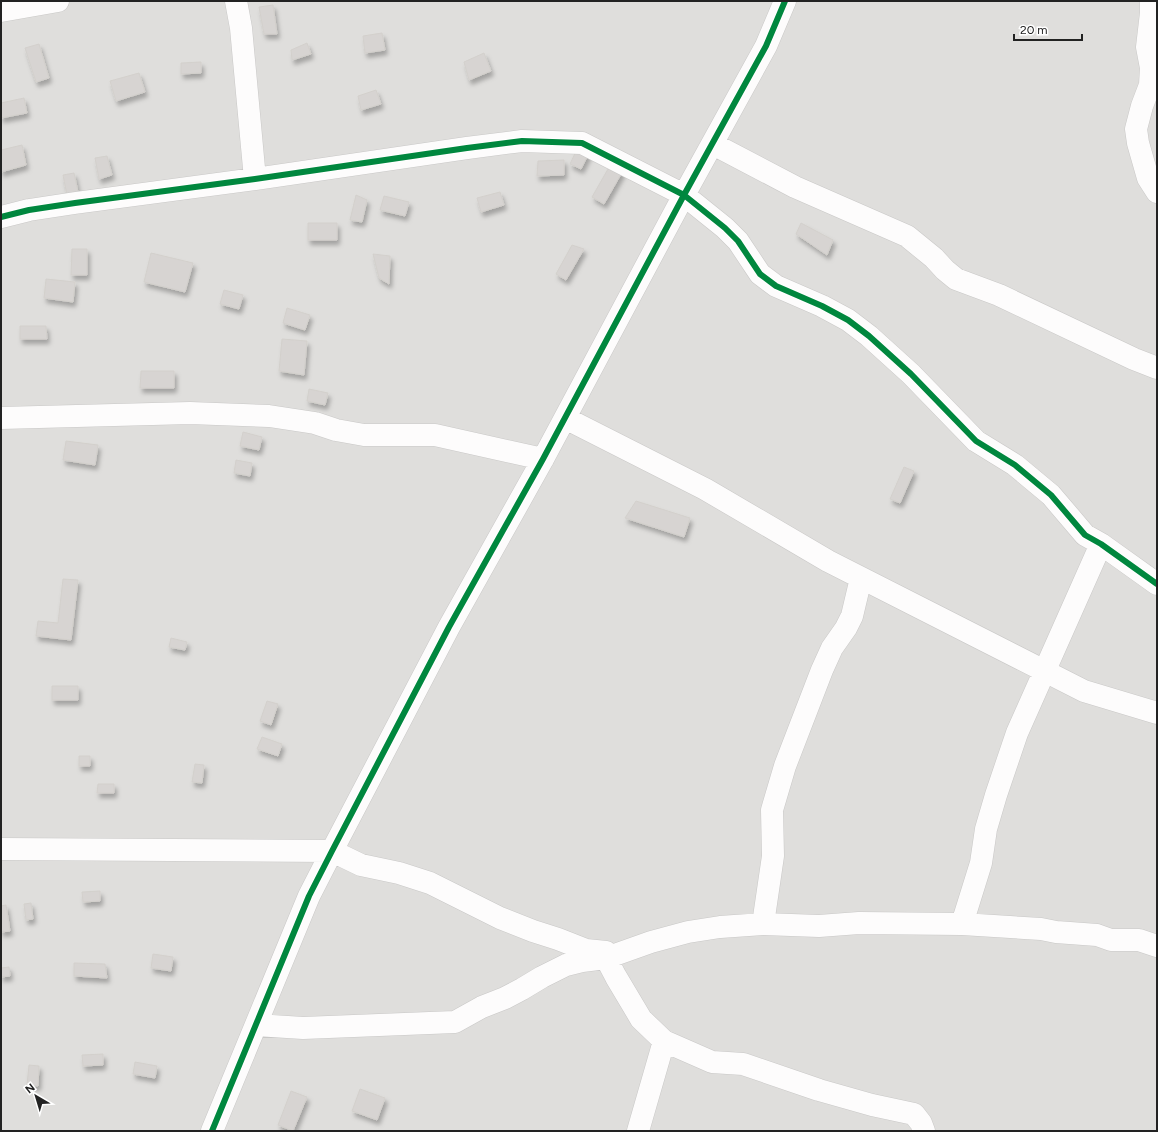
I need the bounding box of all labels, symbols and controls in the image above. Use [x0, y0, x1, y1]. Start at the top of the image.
scale bar [1014, 16, 1082, 42]
text: 20 m [1020, 23, 1048, 37]
north arrow [16, 1076, 56, 1116]
text: N [23, 1081, 38, 1096]

